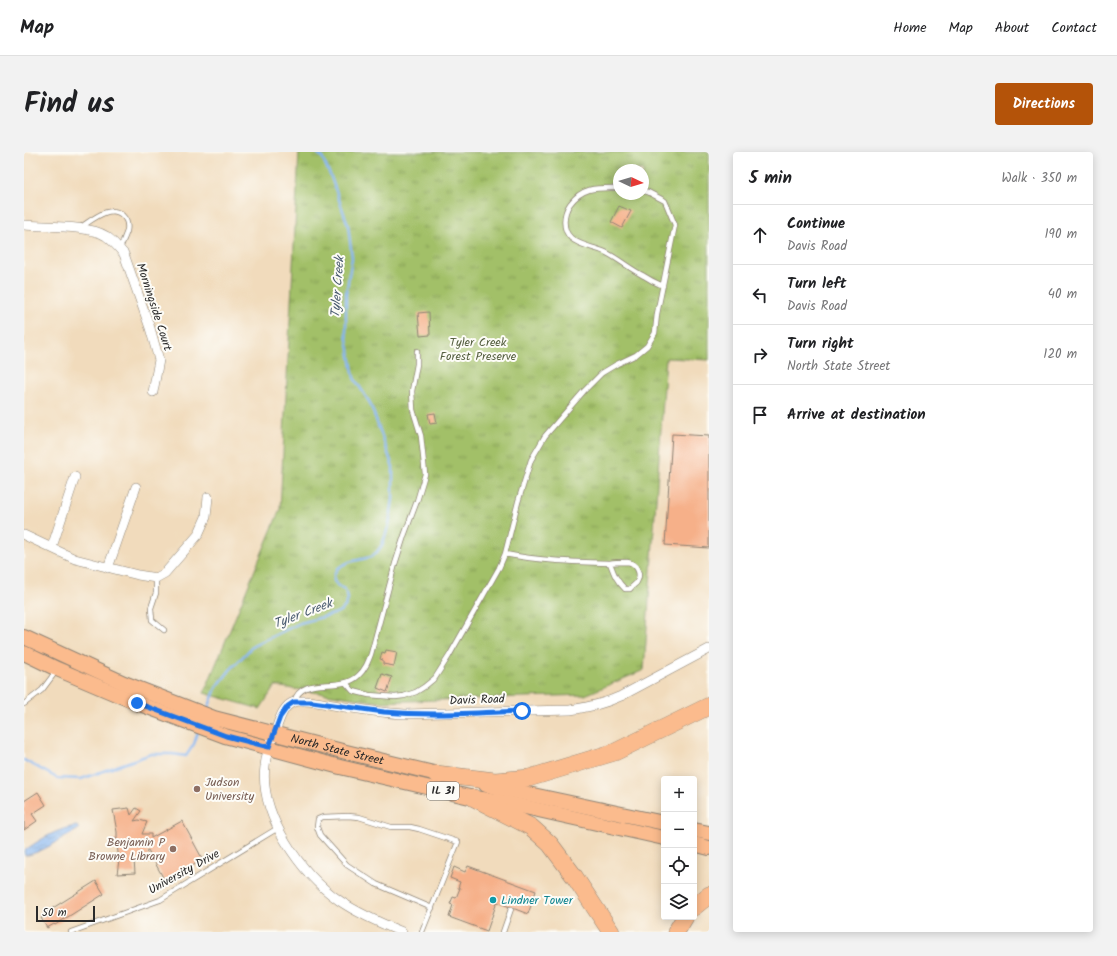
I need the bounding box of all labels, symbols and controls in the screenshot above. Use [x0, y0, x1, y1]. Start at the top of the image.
text: Map [20, 13, 54, 43]
text: Home [893, 17, 927, 39]
text: Map [949, 17, 973, 39]
text: About [995, 17, 1029, 39]
text: Contact [1051, 17, 1097, 39]
text: Find us [24, 82, 115, 127]
button: Directions [995, 83, 1093, 125]
north arrow [613, 164, 649, 200]
text: 5 min [749, 165, 792, 192]
text: Walk · 350 m [1001, 168, 1077, 189]
text: Continue [787, 212, 845, 236]
icon: ahead [749, 224, 771, 246]
text: 190 m [1045, 224, 1077, 245]
text: Davis Road [787, 236, 847, 257]
water label: Tyler Creek [325, 254, 351, 318]
street label: Morningside Court [131, 261, 177, 354]
text: Turn left [787, 272, 847, 296]
icon: left [749, 284, 771, 306]
text: 40 m [1048, 284, 1077, 305]
text: Davis Road [787, 296, 847, 317]
text: Turn right [787, 332, 854, 356]
park label: Tyler Creek Forest Preserve [440, 333, 517, 366]
icon: right [749, 344, 771, 366]
text: 120 m [1043, 344, 1077, 365]
text: North State Street [787, 356, 890, 377]
text: Arrive at destination [787, 403, 926, 427]
icon: arrive [749, 404, 771, 426]
water label: Tyler Creek [271, 592, 337, 635]
street label: Davis Road [449, 690, 506, 710]
route end [128, 694, 146, 712]
route start [513, 702, 531, 720]
street label: North State Street [289, 729, 386, 770]
place label: Judson University [205, 773, 254, 806]
map controls [661, 776, 697, 920]
button: + [661, 776, 697, 812]
road number: IL 31 [427, 782, 459, 800]
marker: Judson University [192, 784, 202, 794]
button: − [661, 812, 697, 848]
place label: Benjamin P Browne Library [88, 833, 165, 866]
street label: University Drive [145, 844, 224, 899]
marker: Benjamin P Browne Library [168, 844, 178, 854]
button: locate [661, 848, 697, 884]
button: layers [661, 884, 697, 920]
place label: Lindner Tower [501, 891, 574, 910]
marker: Lindner Tower [488, 895, 498, 905]
scale bar [36, 904, 95, 923]
text: 50 m [42, 904, 67, 922]

